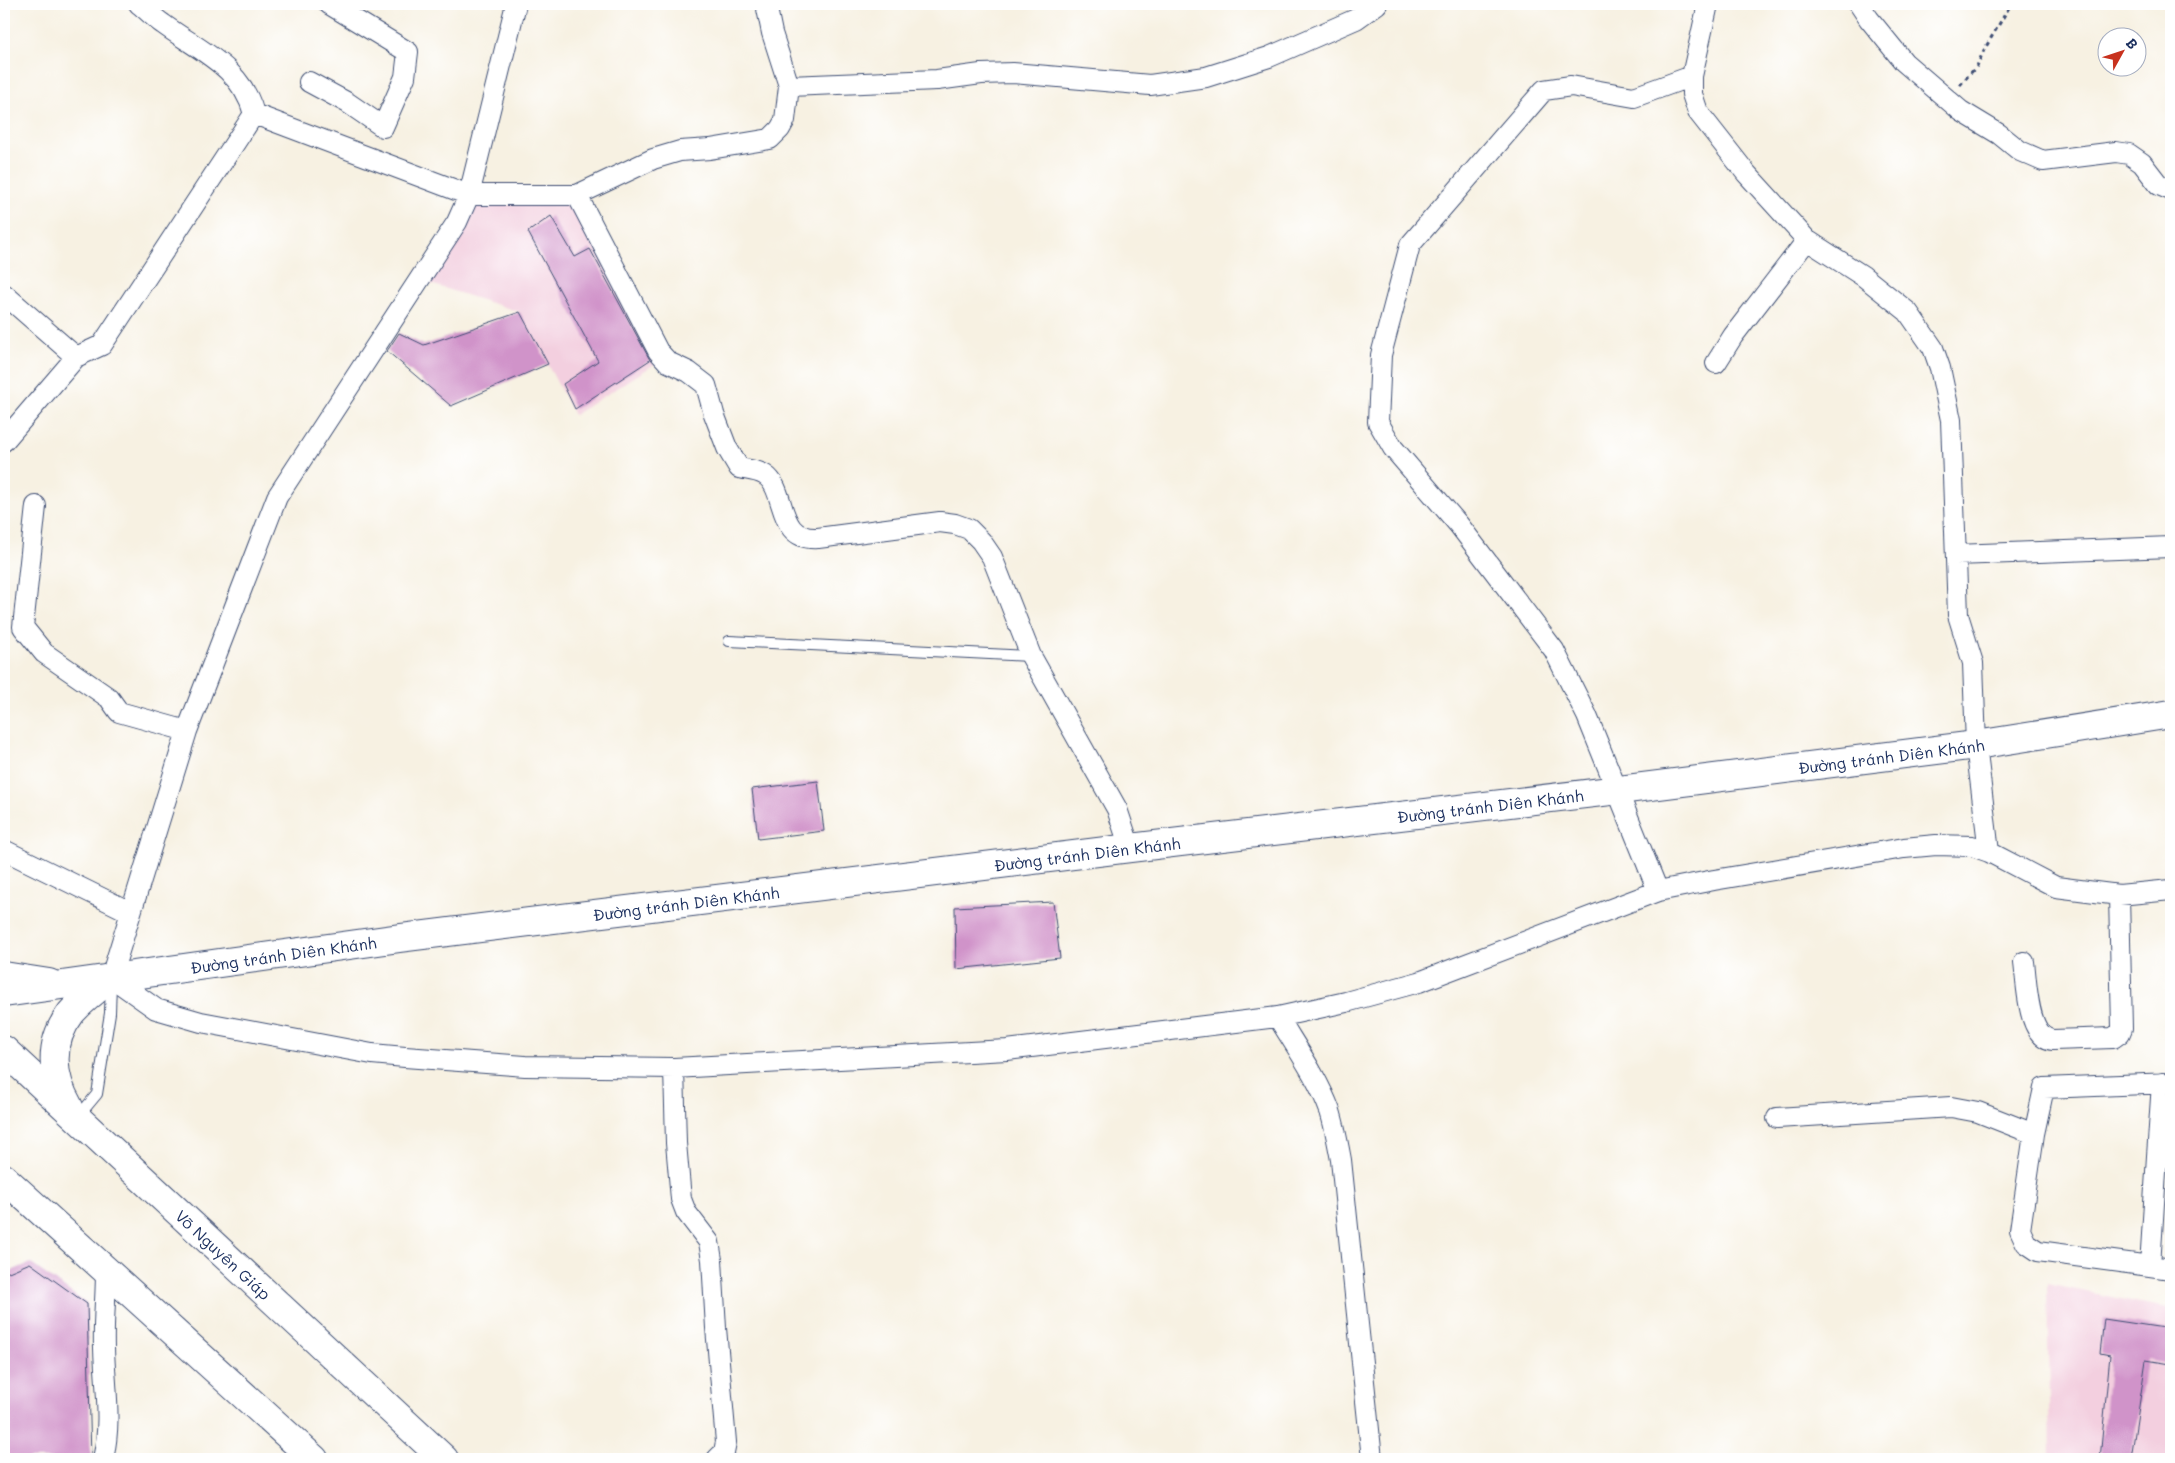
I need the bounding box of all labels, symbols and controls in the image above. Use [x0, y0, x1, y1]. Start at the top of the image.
north arrow [2098, 28, 2148, 78]
text: B [2122, 34, 2143, 53]
street label: Đường tránh Diên Khánh [1797, 733, 1986, 778]
street label: Đường tránh Diên Khánh [1396, 784, 1585, 827]
street label: Đường tránh Diên Khánh [993, 832, 1181, 875]
street label: Đường tránh Diên Khánh [592, 881, 780, 925]
street label: Đường tránh Diên Khánh [189, 931, 378, 978]
street label: Võ Nguyên Giáp [172, 1205, 276, 1304]

